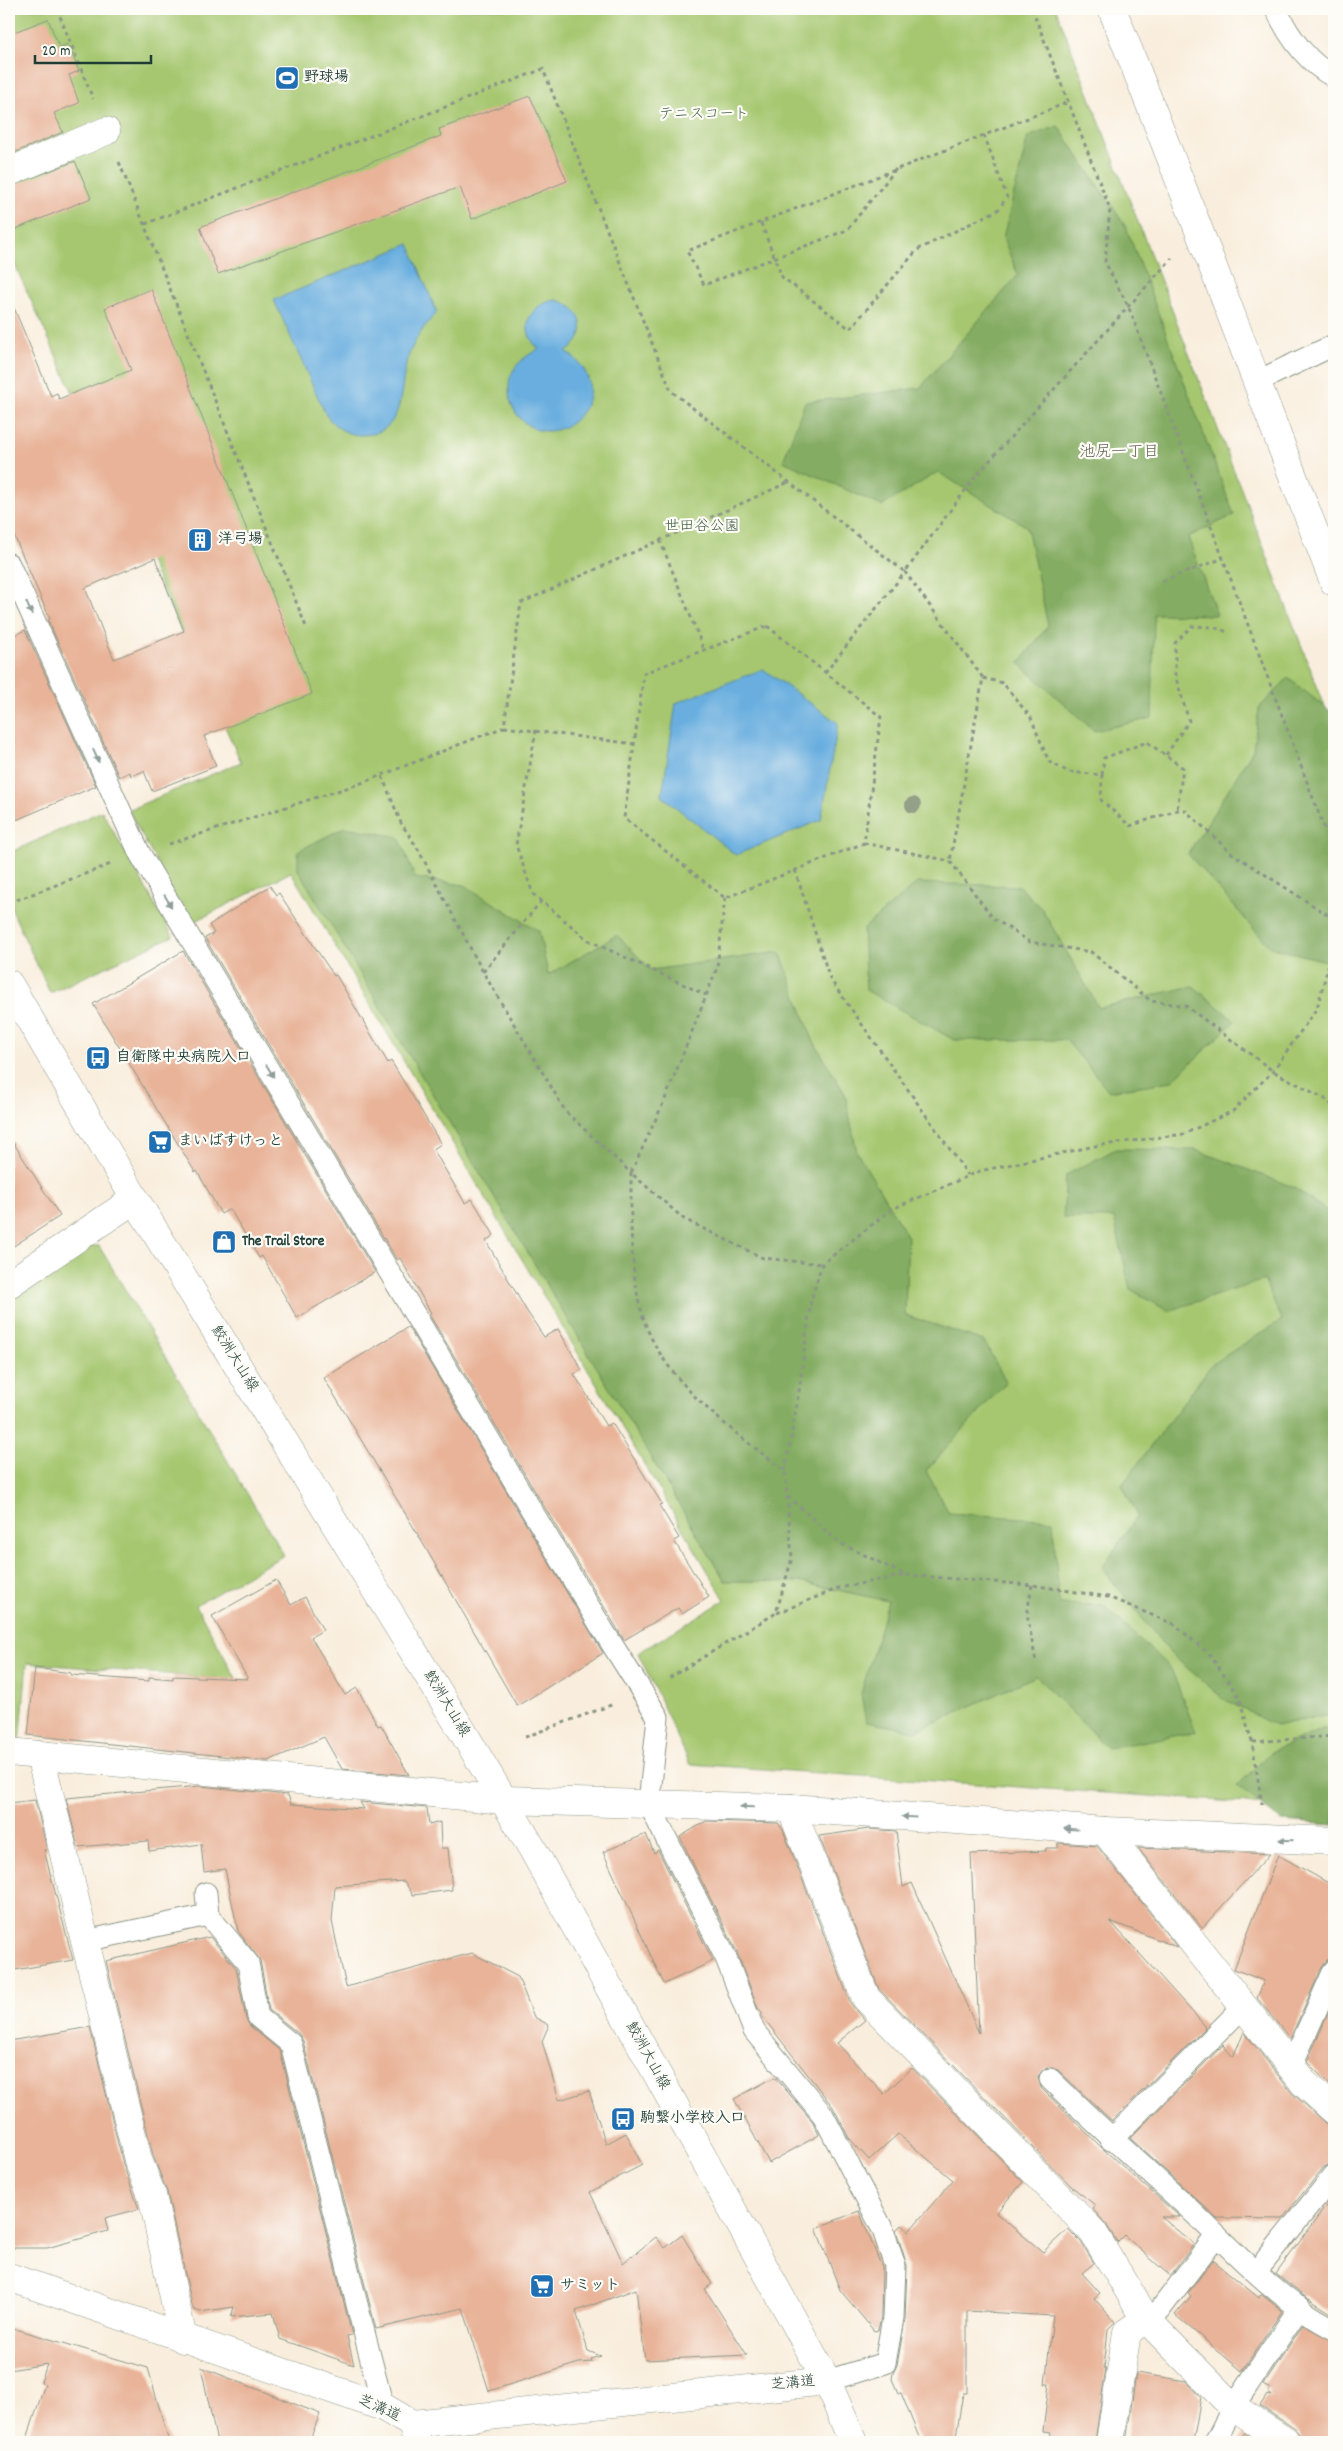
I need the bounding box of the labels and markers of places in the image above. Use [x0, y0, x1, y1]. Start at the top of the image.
sports icon: 野球場 [274, 65, 300, 91]
place label: 野球場 [304, 67, 349, 89]
building icon: 洋弓場 [187, 527, 213, 553]
place label: 洋弓場 [218, 529, 263, 551]
bus stop icon: 自衛隊中央病院入口 [85, 1045, 111, 1071]
place label: 自衛隊中央病院入口 [116, 1047, 251, 1069]
supermarket icon: まいばすけっと [147, 1129, 173, 1155]
place label: まいばすけっと [178, 1131, 283, 1153]
shop icon: The Trail Store [211, 1229, 237, 1255]
place label: The Trail Store [242, 1231, 325, 1253]
bus stop icon: 駒繋小学校入口 [610, 2106, 636, 2132]
place label: 駒繋小学校入口 [640, 2108, 745, 2130]
supermarket icon: サミット [529, 2273, 555, 2299]
place label: サミット [560, 2275, 620, 2297]

